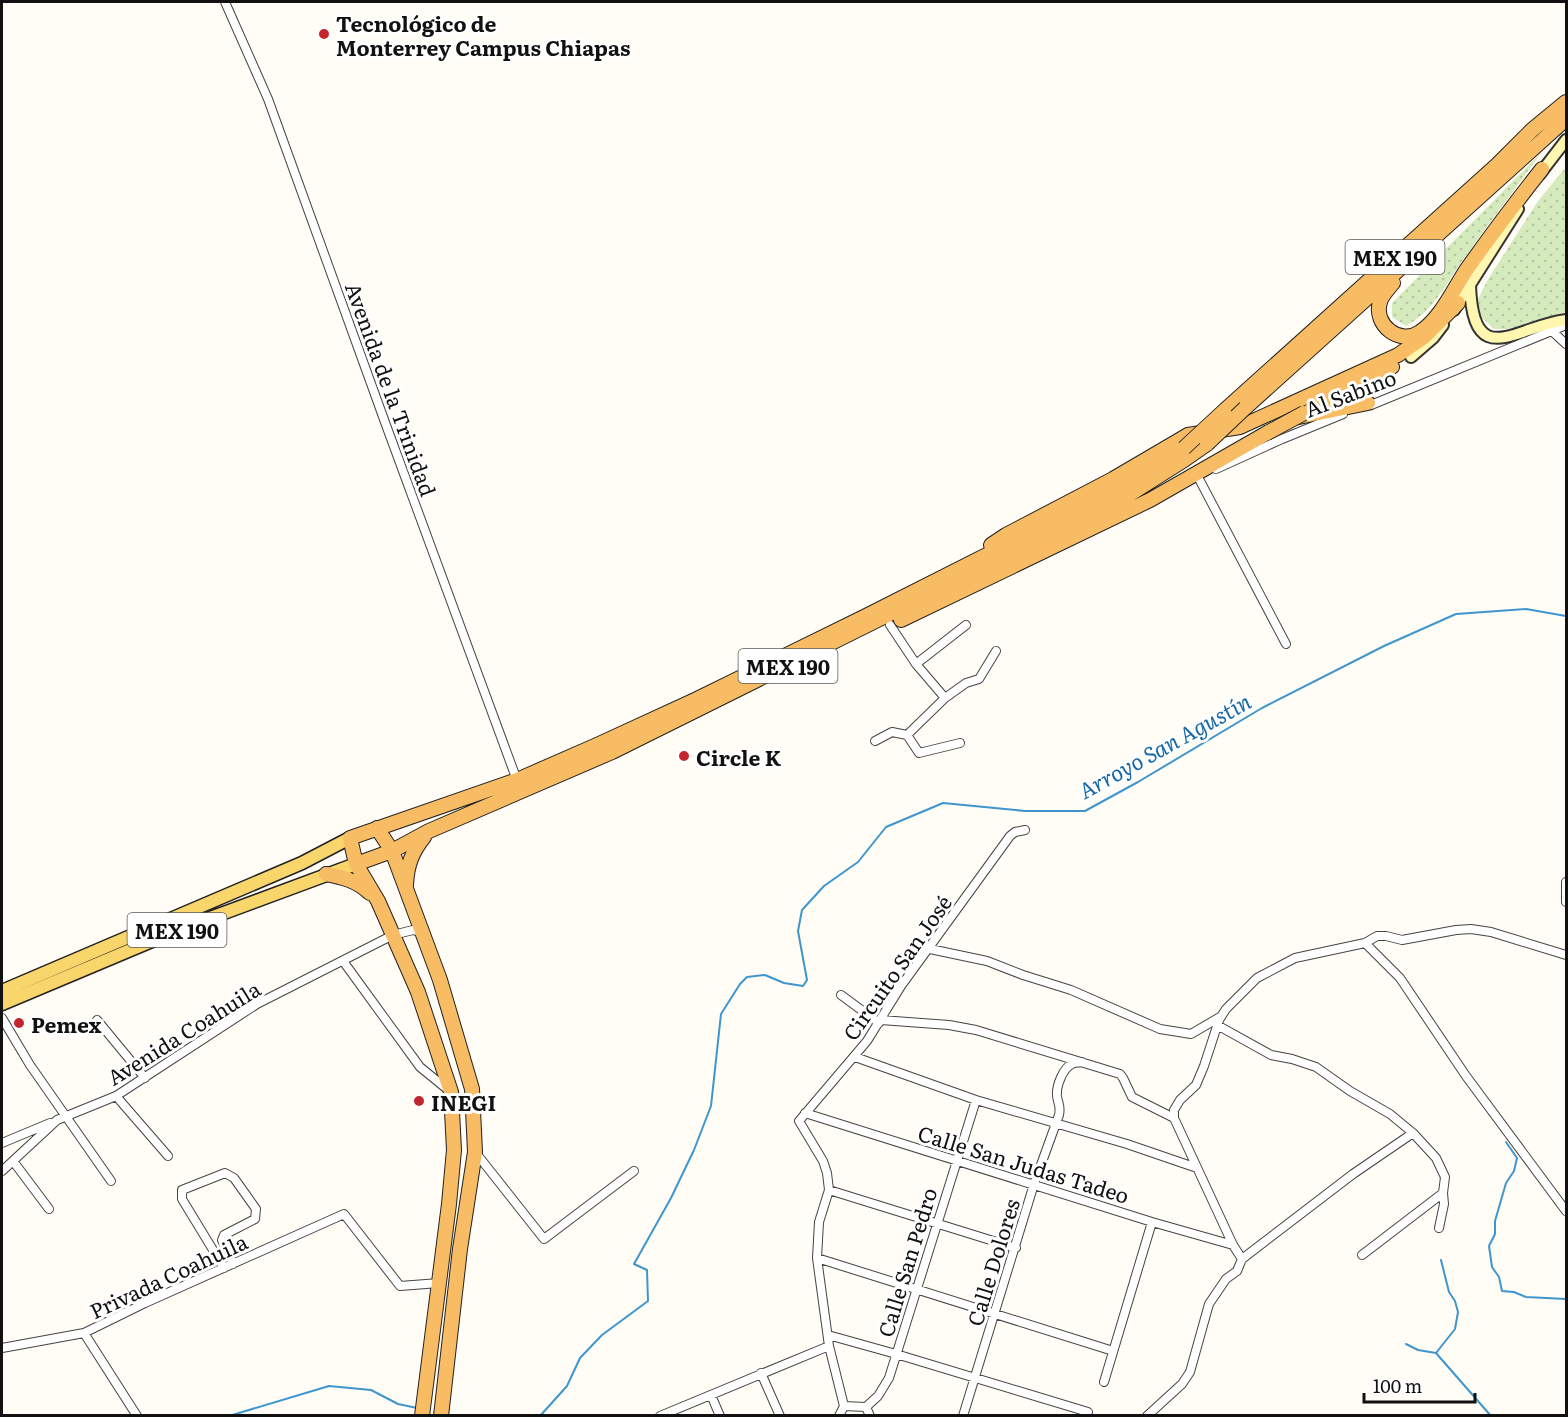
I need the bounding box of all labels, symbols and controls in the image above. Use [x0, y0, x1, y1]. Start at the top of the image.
place label: Tecnológico de Monterrey Campus Chiapas [336, 7, 630, 62]
marker: Tecnológico de Monterrey Campus Chiapas [317, 27, 331, 41]
road number: MEX 190 [1346, 240, 1444, 274]
street label: Avenida de la Trinidad [339, 278, 445, 500]
street label: Al Sabino [1300, 360, 1400, 424]
road number: MEX 190 [738, 649, 838, 683]
water label: Arroyo San Agustín [1072, 684, 1256, 806]
place label: Circle K [696, 741, 782, 772]
marker: Circle K [677, 749, 691, 763]
street label: Circuito San José [834, 888, 958, 1046]
road number: MEX 190 [128, 913, 226, 947]
street label: Avenida Coahuila [100, 972, 266, 1092]
place label: Pemex [31, 1008, 102, 1039]
marker: Pemex [12, 1016, 26, 1030]
place label: INEGI [431, 1086, 496, 1117]
marker: INEGI [412, 1094, 426, 1108]
street label: Calle San Judas Tadeo [915, 1116, 1133, 1210]
street label: Calle San Pedro [869, 1184, 943, 1340]
street label: Calle Dolores [958, 1195, 1026, 1329]
street label: Privada Coahuila [84, 1225, 253, 1325]
scale bar [1364, 1366, 1475, 1404]
text: 100 m [1373, 1372, 1422, 1399]

